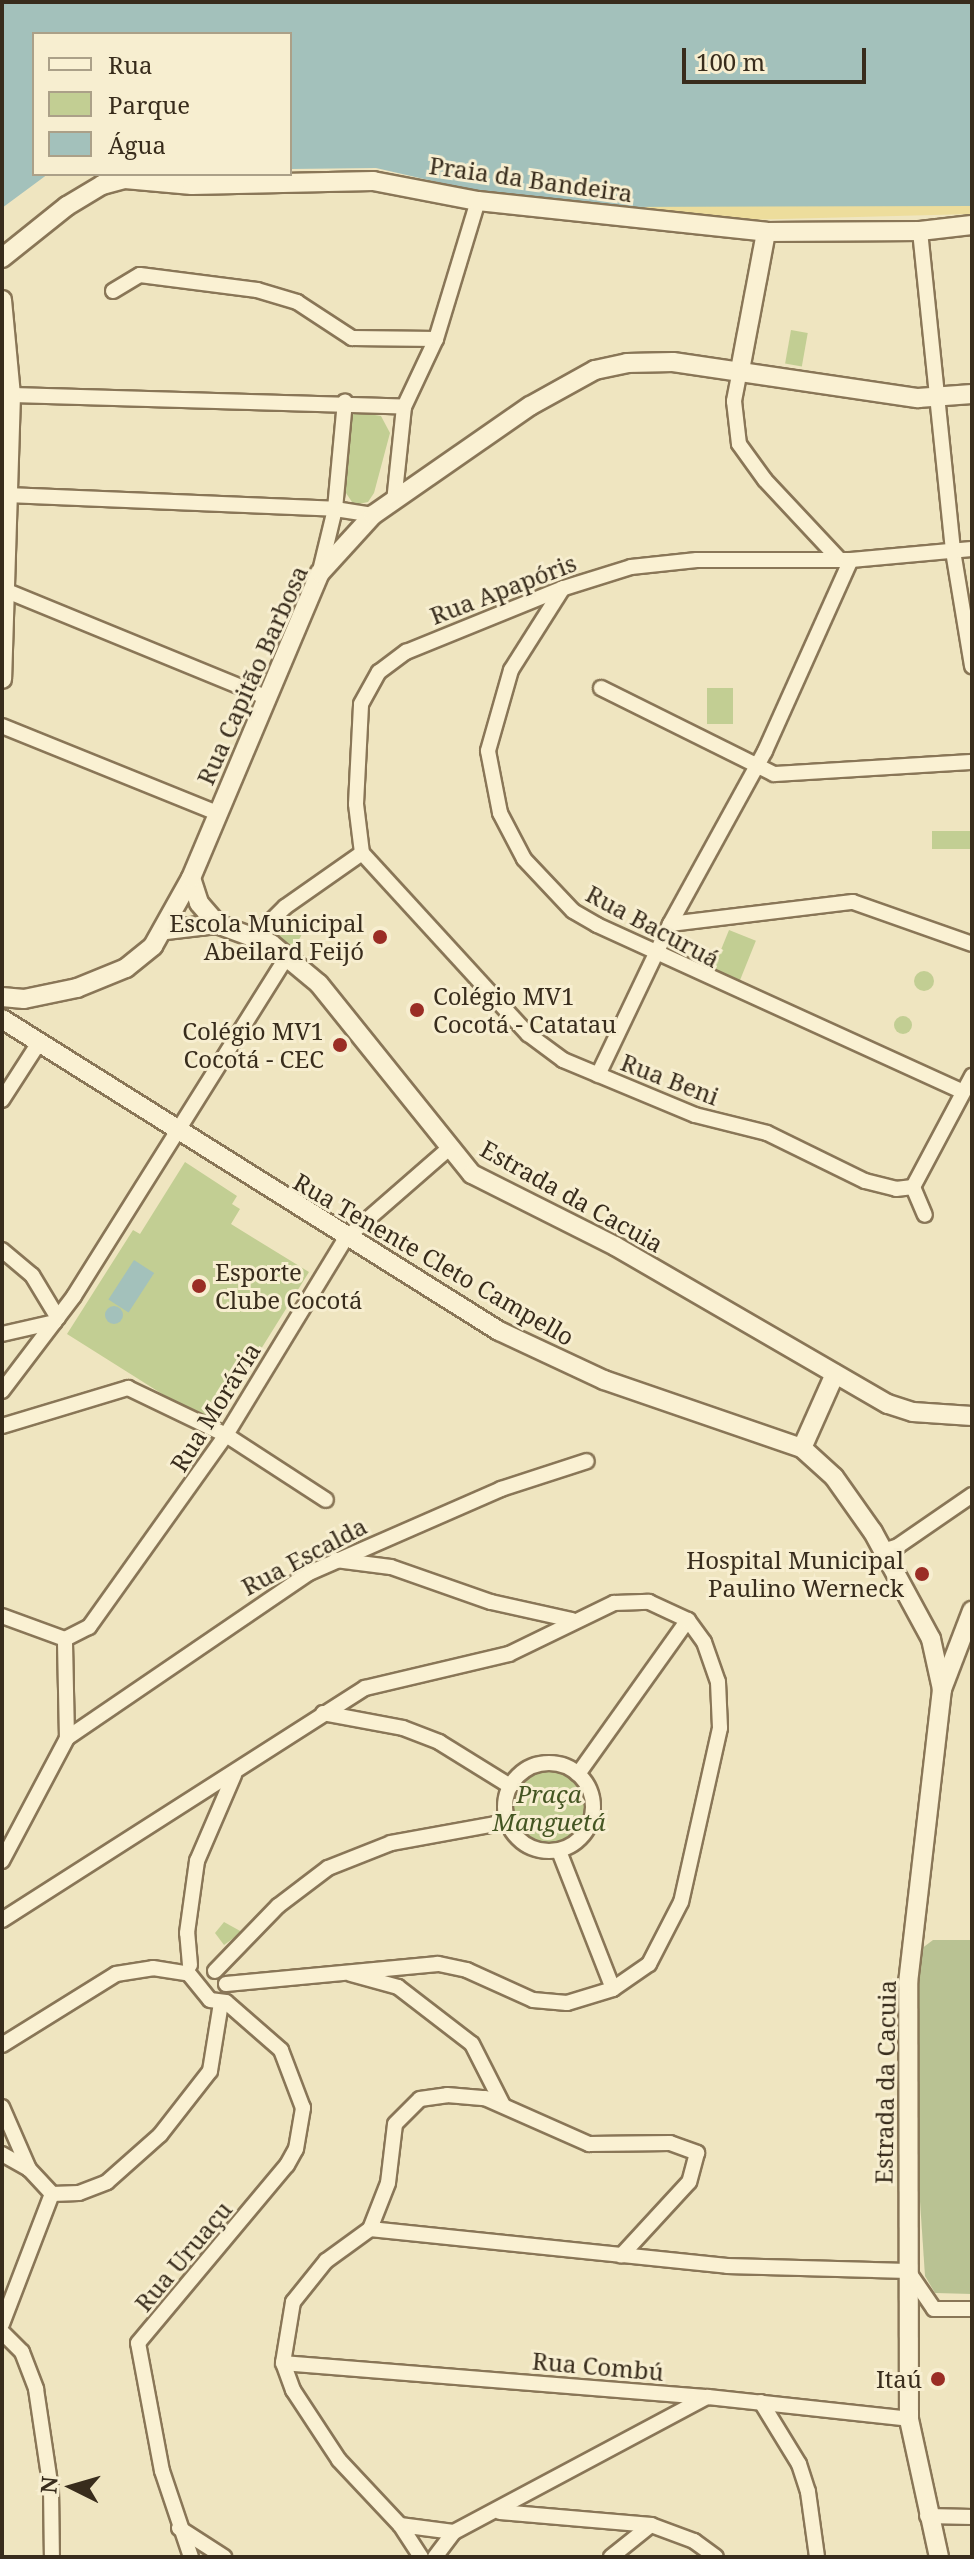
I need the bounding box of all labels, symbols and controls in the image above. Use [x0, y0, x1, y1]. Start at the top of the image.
legend [32, 32, 292, 176]
scale bar [686, 32, 870, 82]
text: 100 m [696, 45, 765, 78]
text: Rua [108, 48, 153, 81]
text: Parque [108, 88, 190, 121]
text: Água [108, 128, 166, 161]
street label: Praia da Bandeira [427, 150, 635, 208]
street label: Rua Apapóris [426, 548, 580, 630]
street label: Rua Capitão Barbosa [191, 561, 313, 789]
street label: Rua Bacuruá [581, 879, 725, 973]
place label: Escola Municipal Abeilard Feijó [169, 909, 364, 965]
marker: Escola Municipal Abeilard Feijó [371, 928, 389, 946]
place label: Colégio MV1 Cocotá - Catatau [433, 982, 617, 1038]
marker: Colégio MV1 Cocotá - Catatau [408, 1001, 426, 1019]
place label: Colégio MV1 Cocotá - CEC [182, 1017, 324, 1073]
marker: Colégio MV1 Cocotá - CEC [331, 1036, 349, 1054]
street label: Rua Beni [617, 1047, 723, 1111]
street label: Estrada da Cacuia [476, 1134, 668, 1258]
street label: Rua Tenente Cleto Campello [289, 1167, 579, 1351]
place label: Esporte Clube Cocotá [215, 1258, 362, 1314]
marker: Esporte Clube Cocotá [190, 1277, 208, 1295]
street label: Rua Morávia [164, 1337, 266, 1477]
street label: Rua Escalda [237, 1511, 371, 1601]
place label: Hospital Municipal Paulino Werneck [686, 1546, 904, 1602]
marker: Hospital Municipal Paulino Werneck [911, 1563, 933, 1585]
park label: Praça Manguetá [492, 1780, 606, 1836]
street label: Estrada da Cacuia [869, 1980, 901, 2184]
street label: Rua Uruaçu [129, 2195, 237, 2317]
street label: Rua Combú [531, 2346, 665, 2386]
place label: Itaú [876, 2365, 922, 2393]
marker: Itaú [929, 2370, 947, 2388]
north arrow [32, 2447, 112, 2527]
text: N [32, 2475, 64, 2495]

